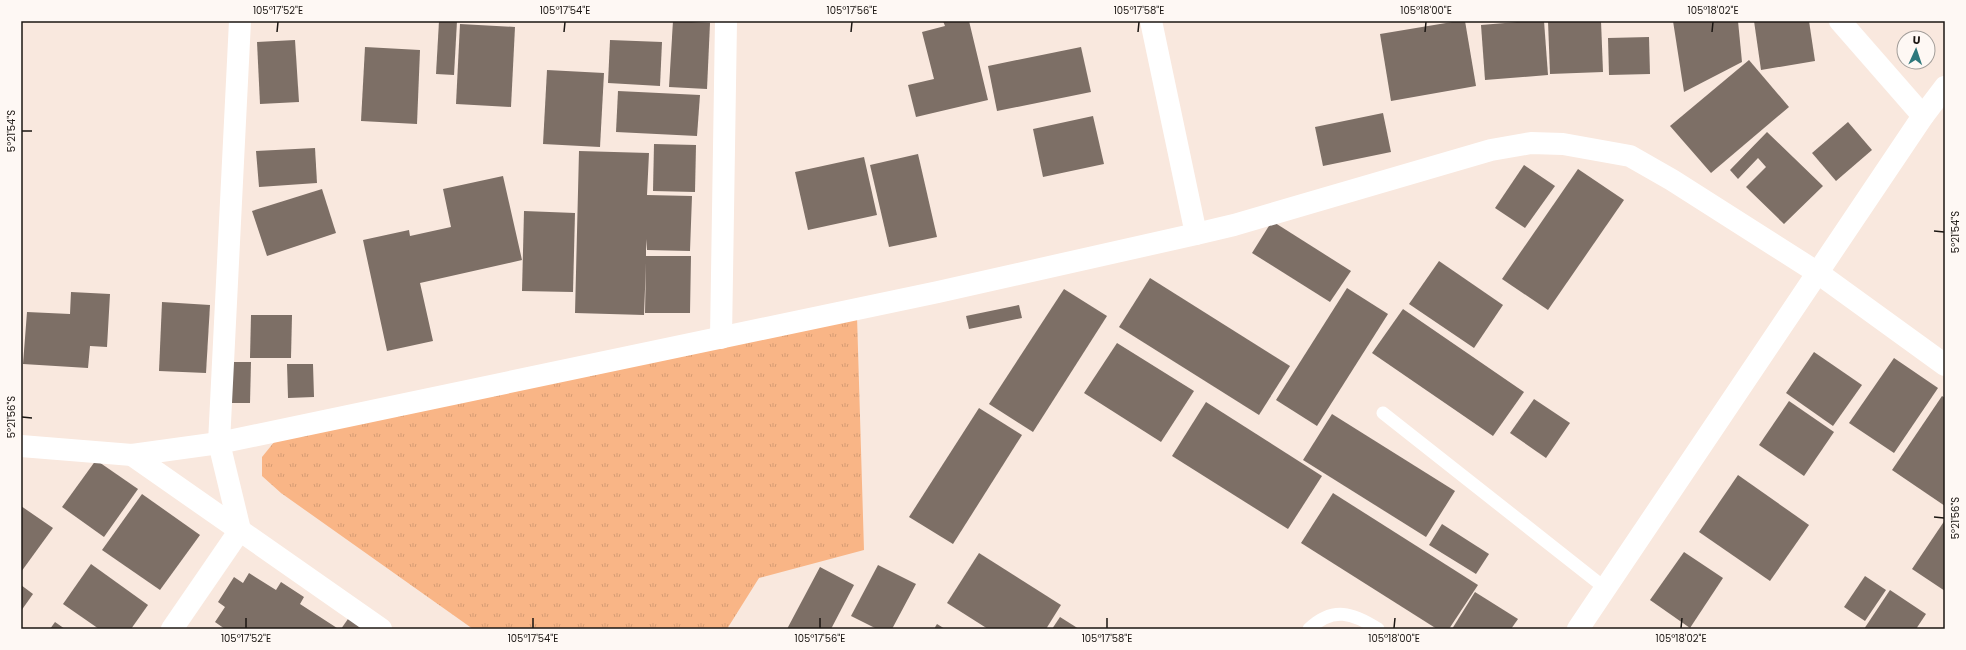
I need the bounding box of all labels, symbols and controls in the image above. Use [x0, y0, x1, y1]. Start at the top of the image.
text: 105°17'52"E [253, 3, 303, 18]
text: 105°17'54"E [540, 3, 590, 18]
text: 105°17'56"E [827, 3, 877, 18]
text: 105°17'58"E [1114, 3, 1164, 18]
text: 105°18'00"E [1400, 3, 1452, 18]
text: 105°18'02"E [1687, 3, 1739, 18]
north arrow [1896, 30, 1936, 70]
text: U [1912, 32, 1921, 48]
text: 5°21'54"S [4, 110, 19, 152]
text: 5°21'54"S [1948, 211, 1963, 253]
text: 5°21'56"S [4, 396, 19, 438]
text: 5°21'56"S [1948, 497, 1963, 539]
text: 105°17'52"E [221, 631, 271, 646]
text: 105°17'54"E [508, 631, 558, 646]
text: 105°17'56"E [795, 631, 845, 646]
text: 105°17'58"E [1082, 631, 1132, 646]
text: 105°18'00"E [1368, 631, 1420, 646]
text: 105°18'02"E [1655, 631, 1707, 646]

